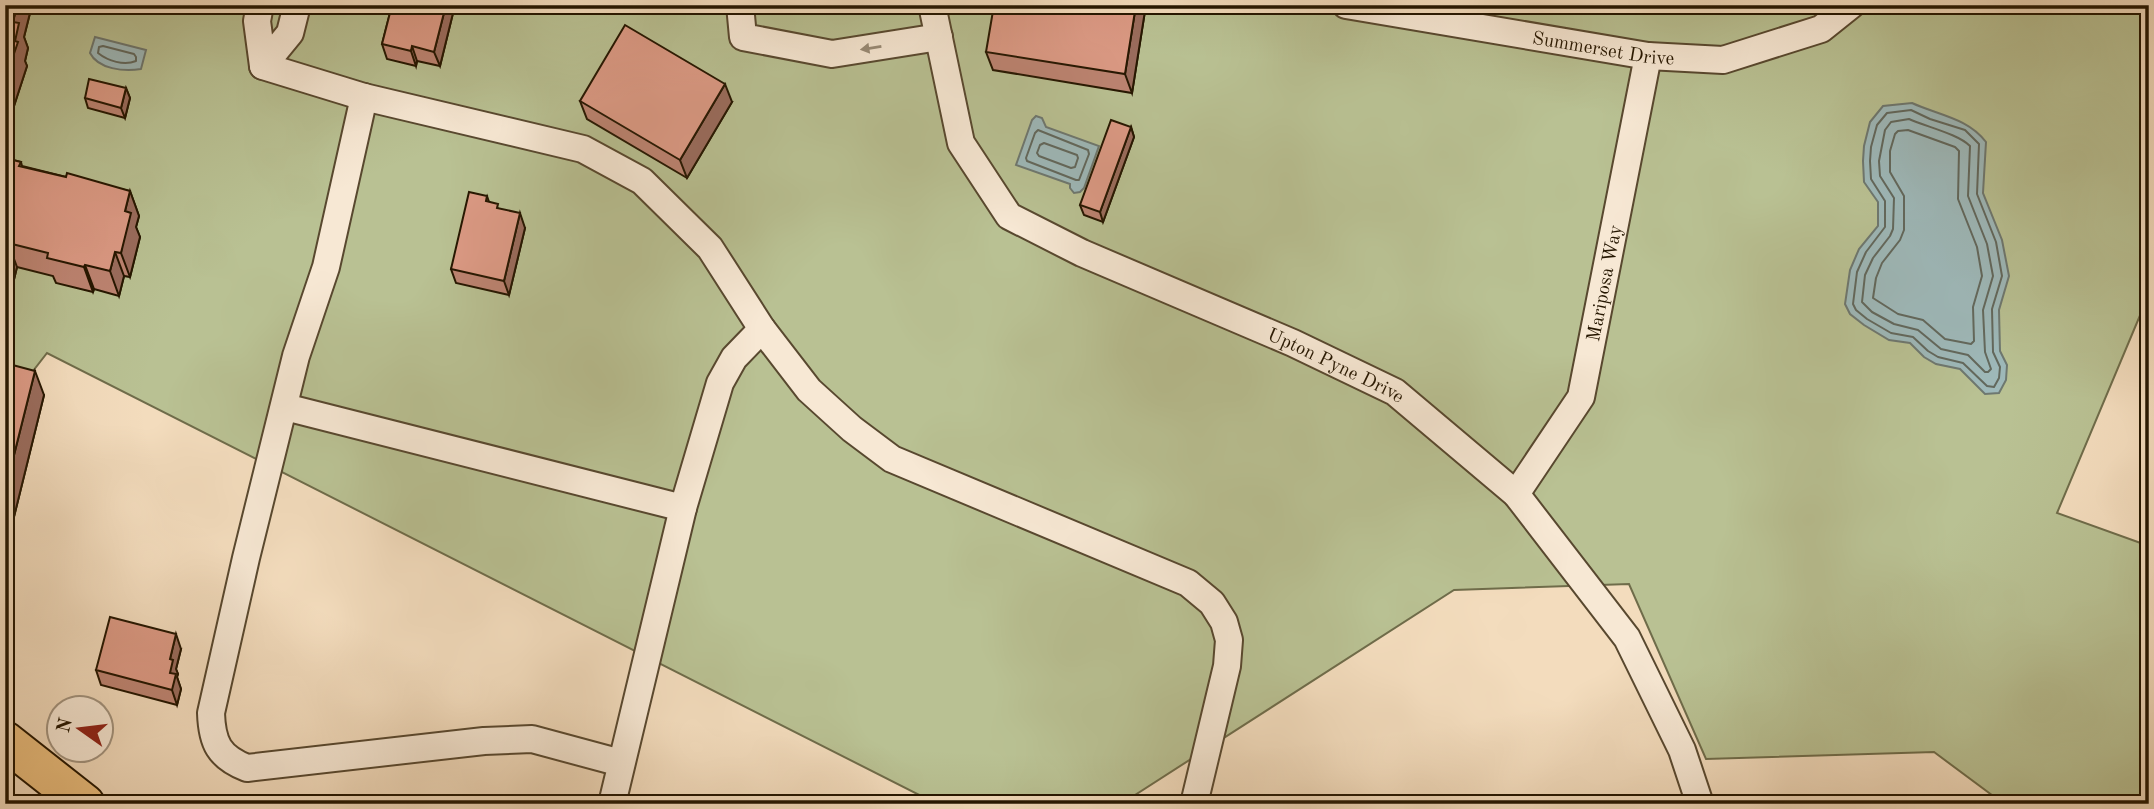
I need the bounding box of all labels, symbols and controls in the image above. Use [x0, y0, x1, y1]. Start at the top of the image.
street label: Summerset Drive [1531, 30, 1675, 69]
one-way arrow [860, 43, 882, 54]
street label: Mariposa Way [1585, 223, 1627, 343]
street label: Upton Pyne Drive [1264, 326, 1407, 408]
north arrow [46, 694, 116, 764]
text: N [55, 716, 77, 735]

